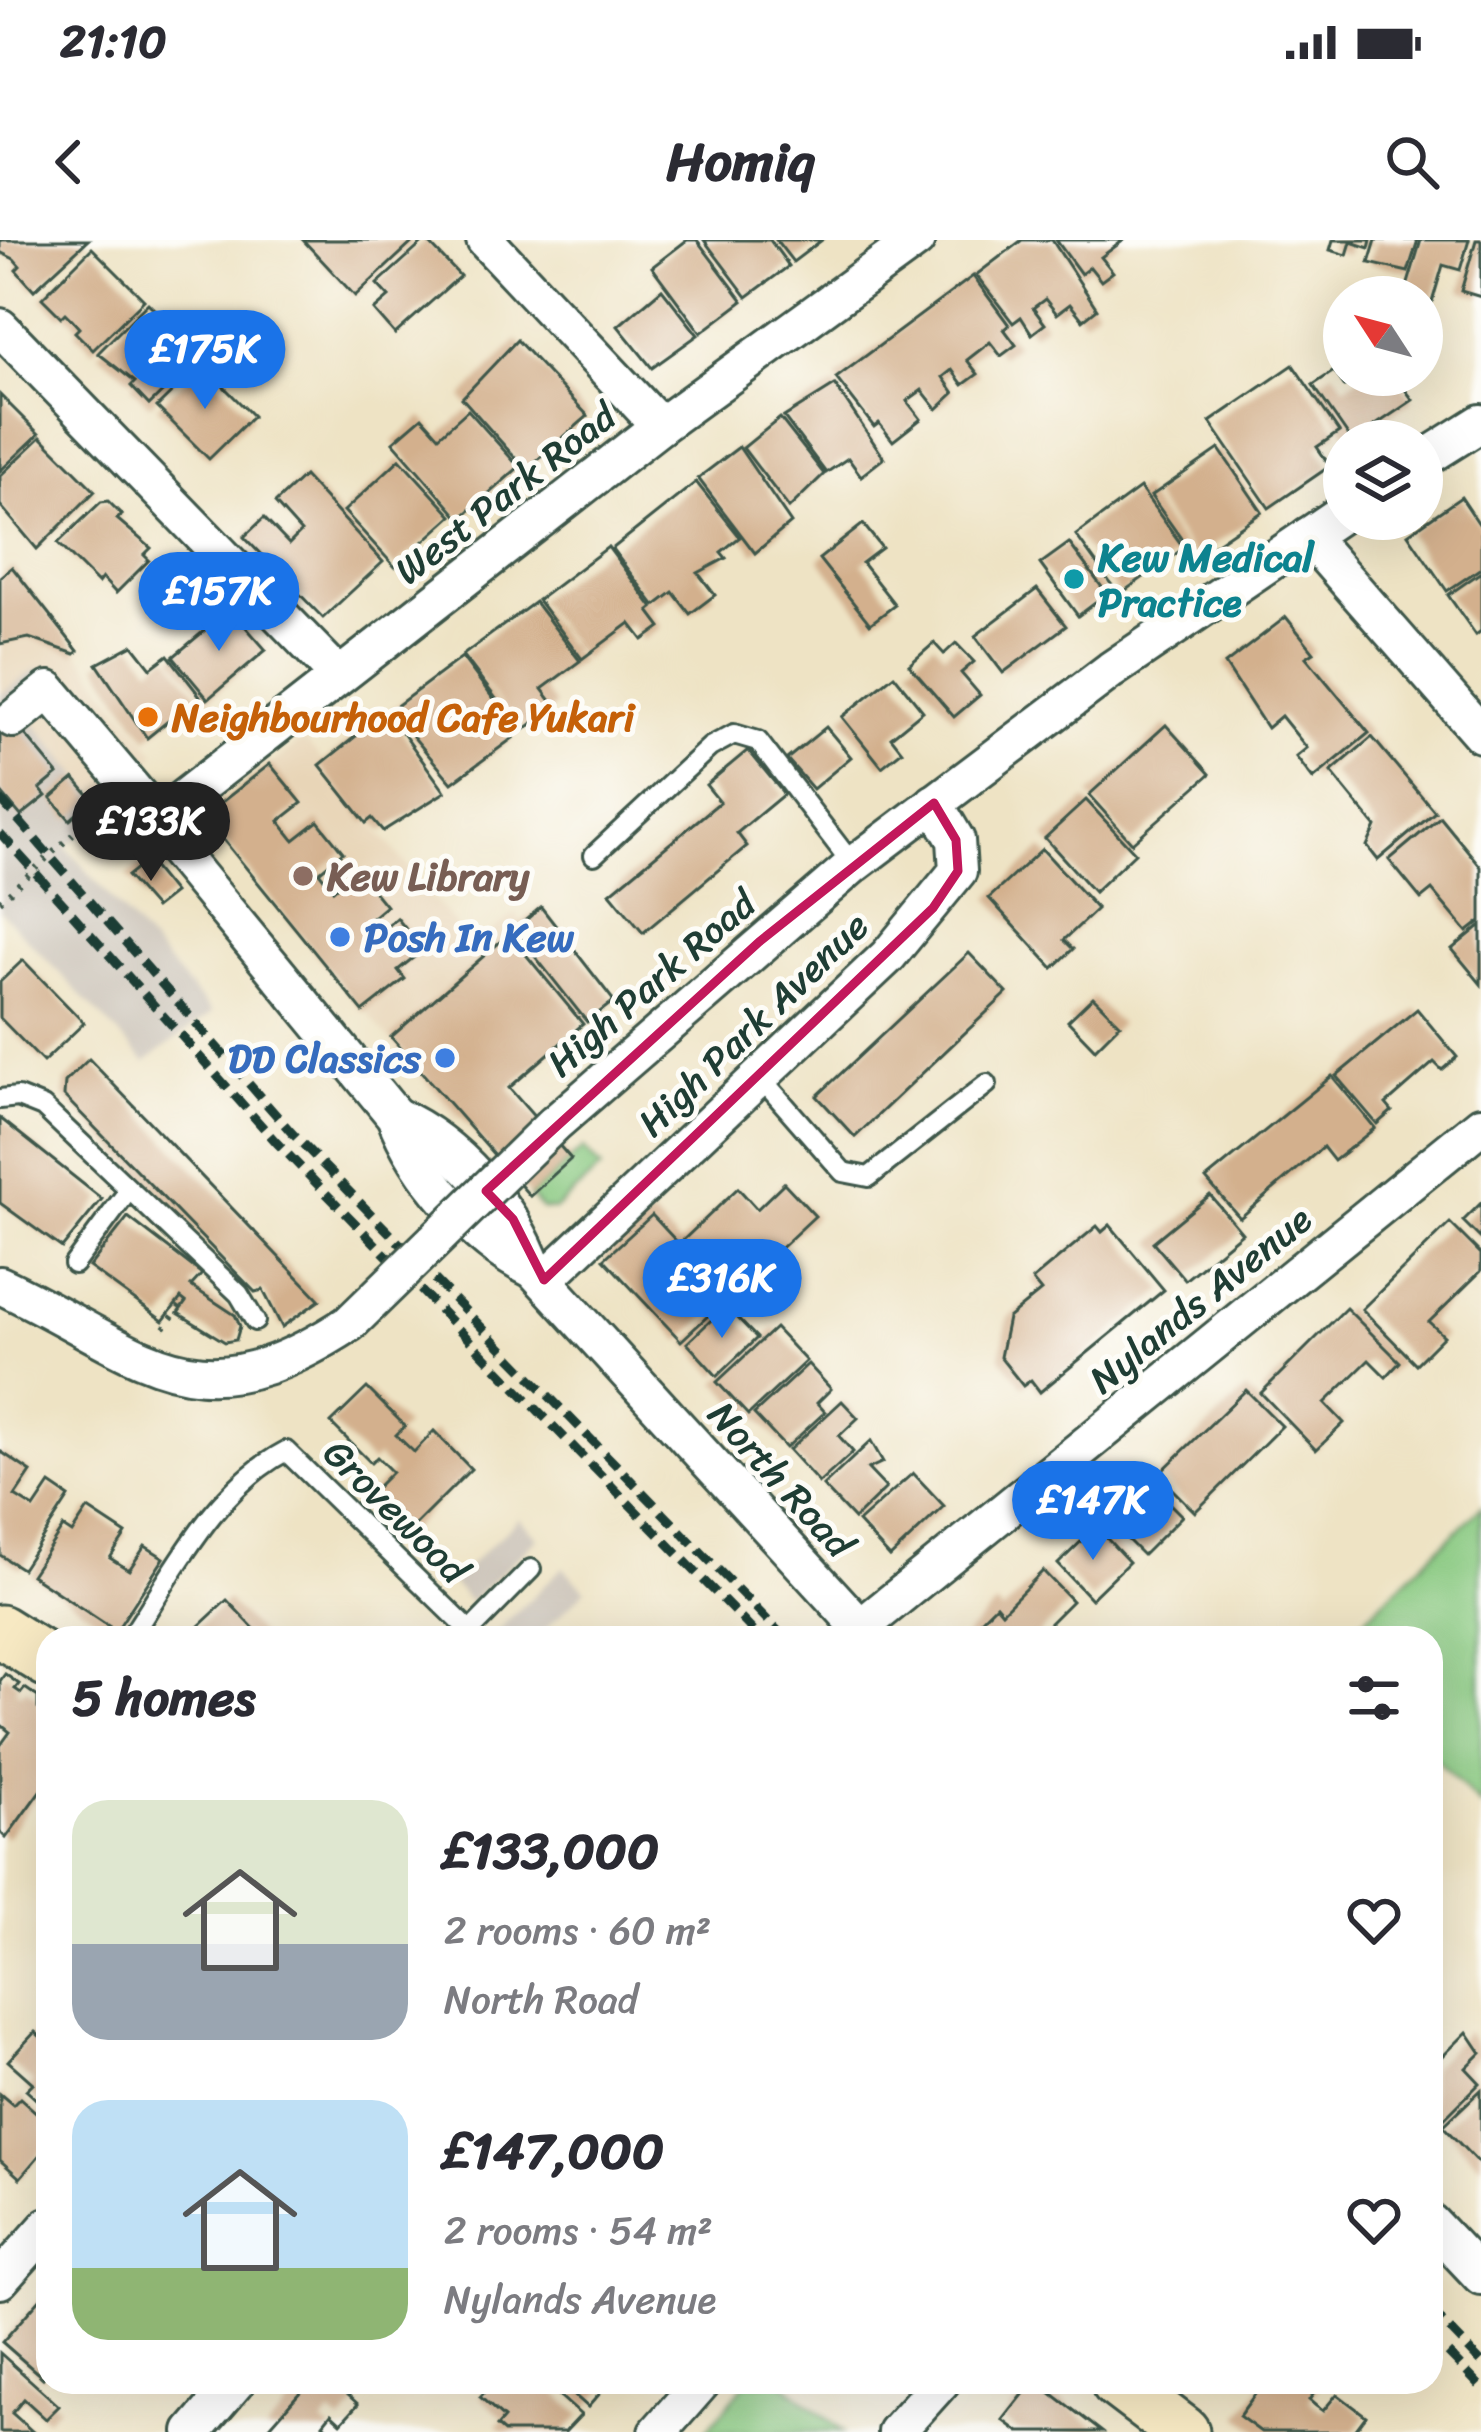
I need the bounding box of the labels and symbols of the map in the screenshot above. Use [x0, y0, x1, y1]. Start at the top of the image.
north arrow [1323, 276, 1443, 396]
pin: £175K [121, 310, 289, 412]
street label: West Park Road [378, 382, 633, 602]
place label: Kew Medical Practice [1097, 523, 1316, 637]
pin: £157K [135, 552, 303, 654]
marker: Kew Medical Practice [1061, 566, 1087, 592]
place label: Neighbourhood Cafe Yukari [171, 683, 637, 752]
marker: Neighbourhood Cafe Yukari [135, 704, 161, 730]
pin: £133K [67, 782, 235, 884]
place label: Kew Library [326, 842, 530, 911]
marker: Kew Library [290, 863, 316, 889]
street label: High Park Road [530, 870, 774, 1095]
street label: High Park Avenue [620, 894, 886, 1154]
place label: Posh In Kew [364, 903, 575, 972]
marker: Posh In Kew [327, 924, 353, 950]
place label: DD Classics [228, 1024, 422, 1093]
marker: DD Classics [432, 1045, 458, 1071]
street label: Nylands Avenue [1072, 1186, 1328, 1411]
pin: £316K [638, 1239, 806, 1341]
street label: North Road [690, 1384, 873, 1576]
street label: Grovewood [306, 1421, 487, 1602]
pin: £147K [1009, 1461, 1177, 1563]

